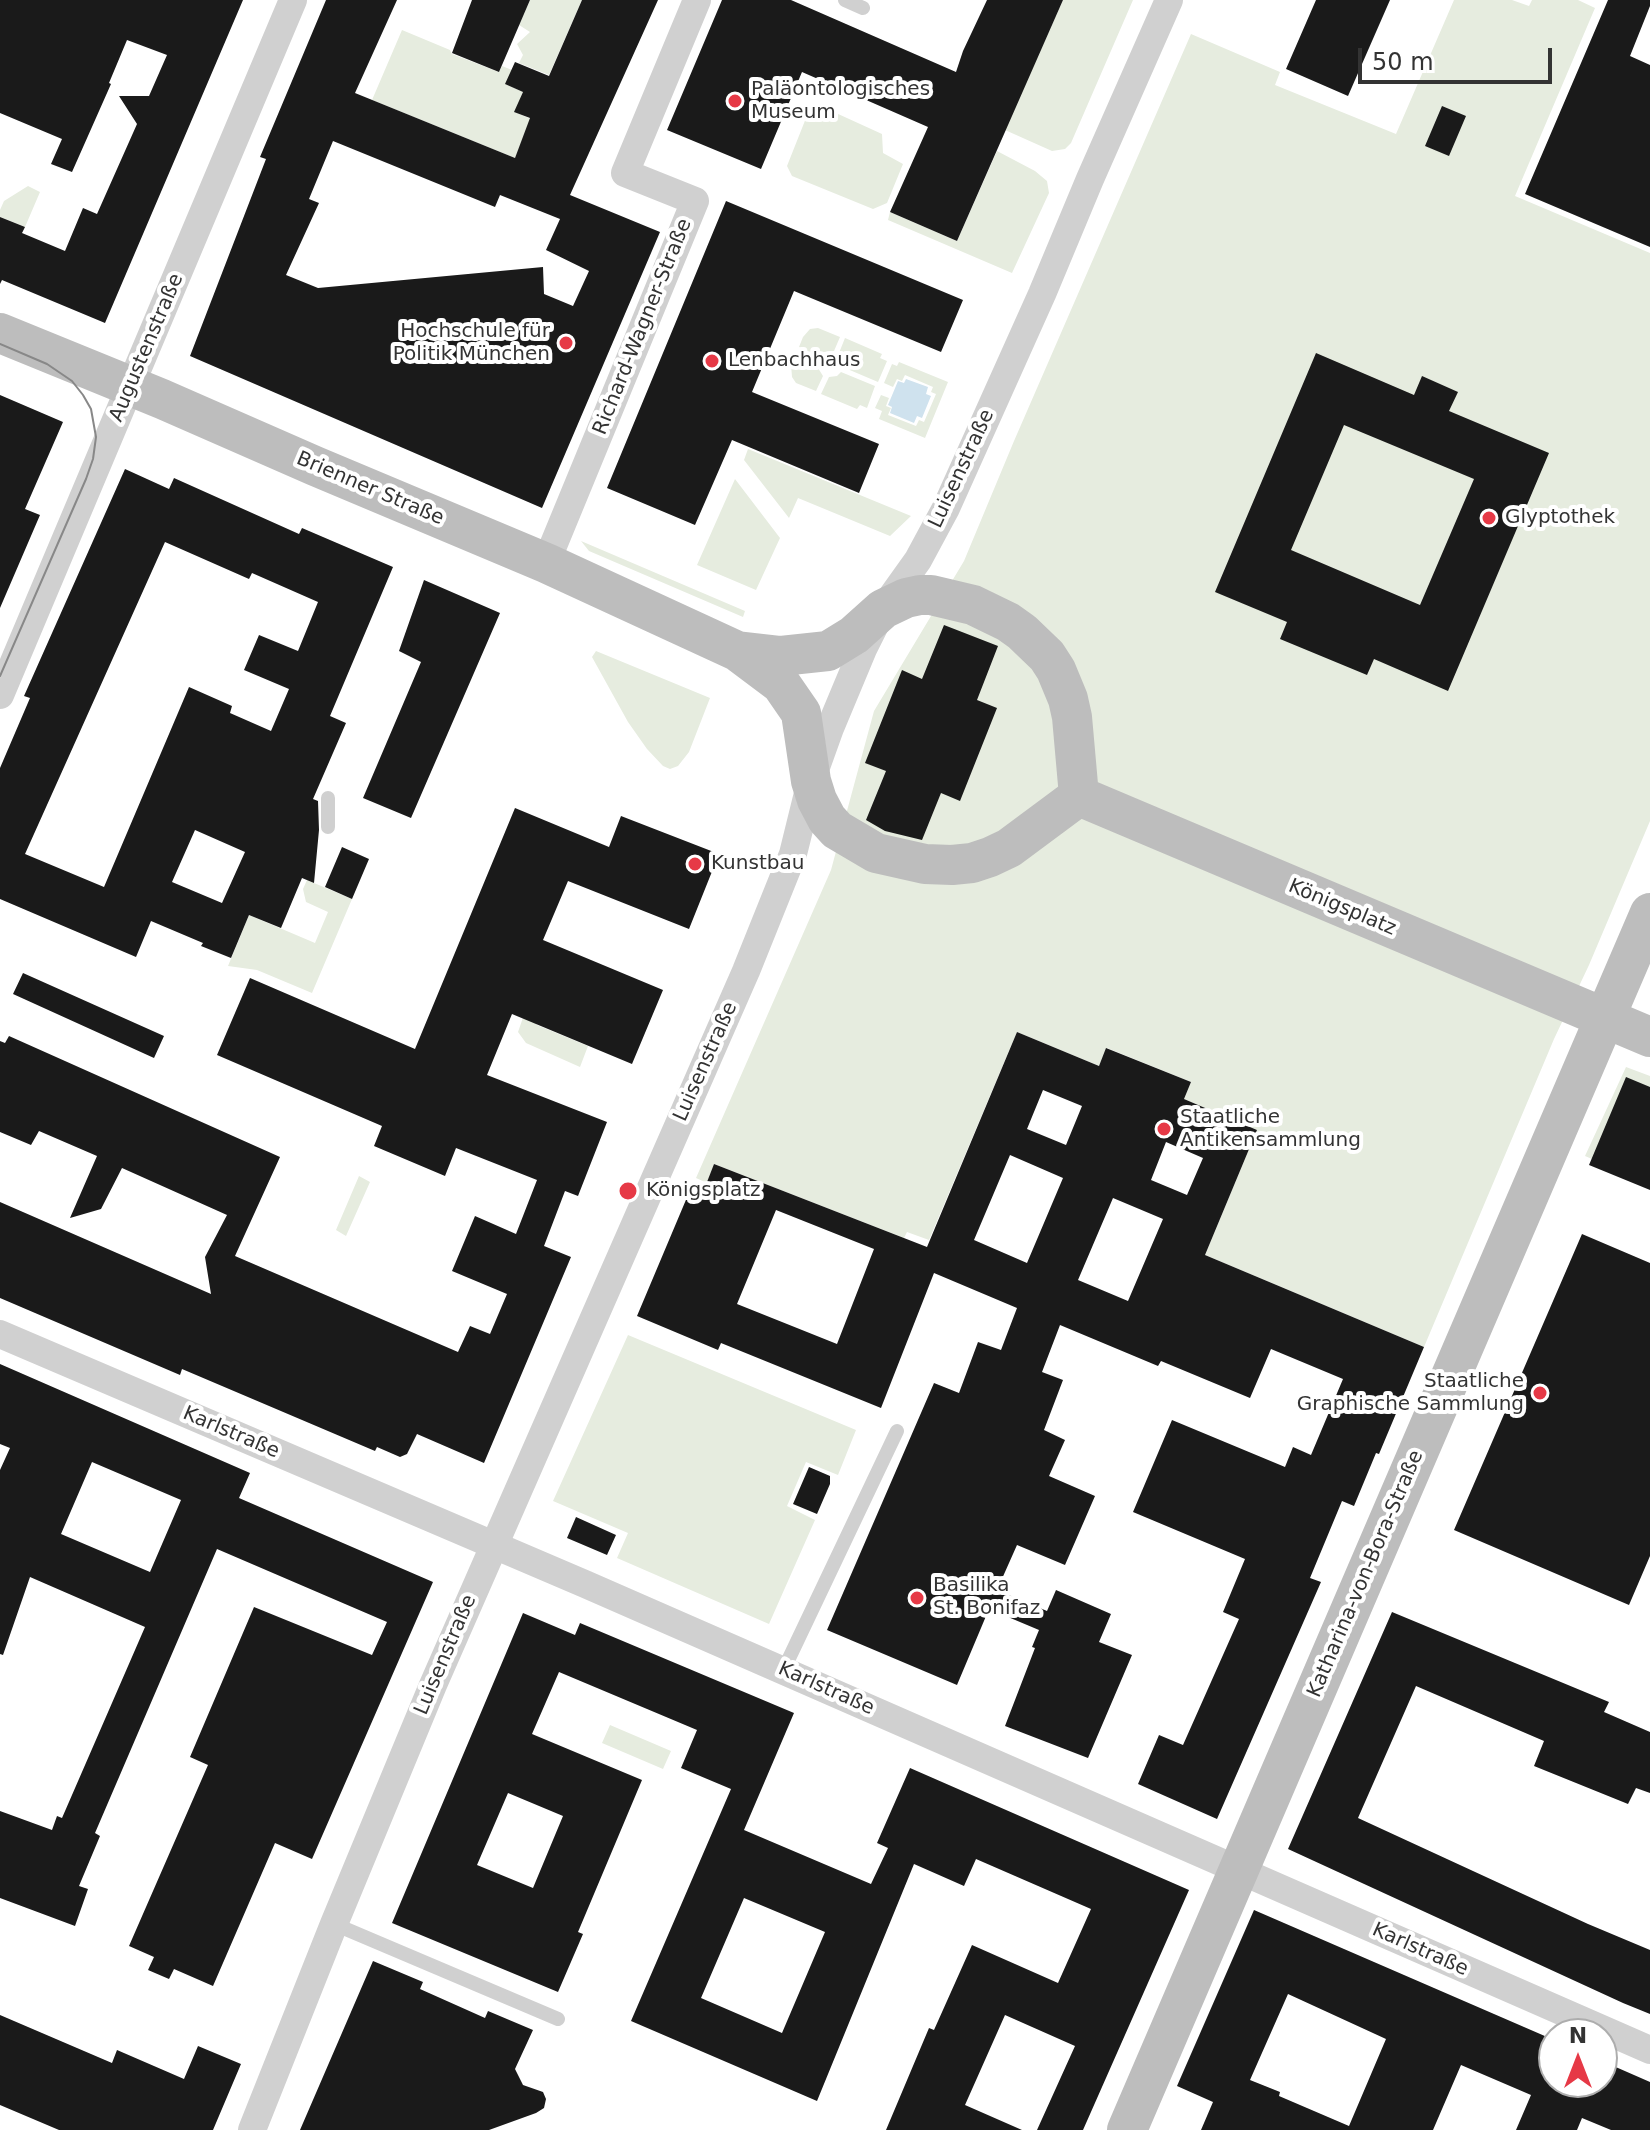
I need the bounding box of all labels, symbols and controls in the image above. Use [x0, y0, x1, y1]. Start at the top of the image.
scale bar [1362, 32, 1556, 82]
text: 50 m [1372, 48, 1434, 76]
place label: Paläontologisches Museum [751, 78, 930, 125]
marker: Paläontologisches Museum [726, 92, 744, 110]
street label: Richard-Wagner-Straße [589, 215, 697, 439]
street label: Augustenstraße [105, 270, 189, 426]
place label: Hochschule für Politik München [393, 320, 550, 367]
marker: Hochschule für Politik München [557, 334, 575, 352]
place label: Lenbachhaus [728, 349, 860, 373]
marker: Lenbachhaus [703, 352, 721, 370]
street label: Luisenstraße [924, 406, 1000, 532]
street label: Brienner Straße [293, 447, 447, 531]
place label: Glyptothek [1505, 506, 1615, 530]
marker: Glyptothek [1480, 509, 1498, 527]
place label: Kunstbau [711, 852, 804, 876]
marker: Kunstbau [686, 855, 704, 873]
street label: Königsplatz [1285, 875, 1399, 941]
street label: Luisenstraße [669, 999, 743, 1125]
place label: Staatliche Antikensammlung [1180, 1106, 1361, 1153]
marker: Staatliche Antikensammlung [1155, 1120, 1173, 1138]
place label: Königsplatz [646, 1179, 761, 1203]
marker: Königsplatz [617, 1180, 639, 1202]
place label: Staatliche Graphische Sammlung [1297, 1370, 1524, 1417]
marker: Staatliche Graphische Sammlung [1531, 1384, 1549, 1402]
street label: Karlstraße [179, 1402, 283, 1464]
street label: Katharina-von-Bora-Straße [1303, 1447, 1429, 1701]
place label: Basilika St. Bonifaz [933, 1574, 1040, 1621]
marker: Basilika St. Bonifaz [908, 1589, 926, 1607]
street label: Luisenstraße [410, 1591, 482, 1719]
street label: Karlstraße [774, 1657, 878, 1721]
street label: Karlstraße [1368, 1918, 1472, 1982]
north arrow [1538, 2018, 1618, 2098]
text: N [1569, 2023, 1587, 2048]

